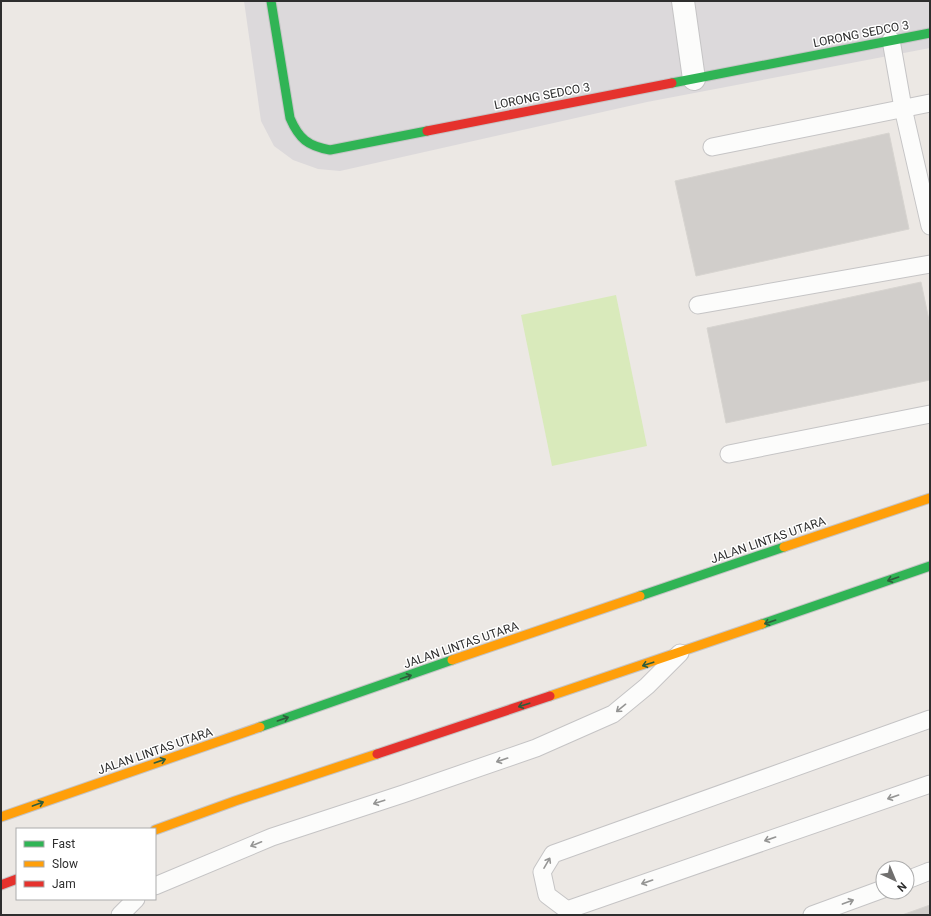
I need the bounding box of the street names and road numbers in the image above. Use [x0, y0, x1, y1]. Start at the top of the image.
street label: LORONG SEDCO 3 [812, 18, 910, 50]
street label: LORONG SEDCO 3 [493, 80, 591, 112]
street label: JALAN LINTAS UTARA [709, 514, 827, 566]
street label: JALAN LINTAS UTARA [402, 619, 520, 671]
street label: JALAN LINTAS UTARA [96, 725, 214, 777]

